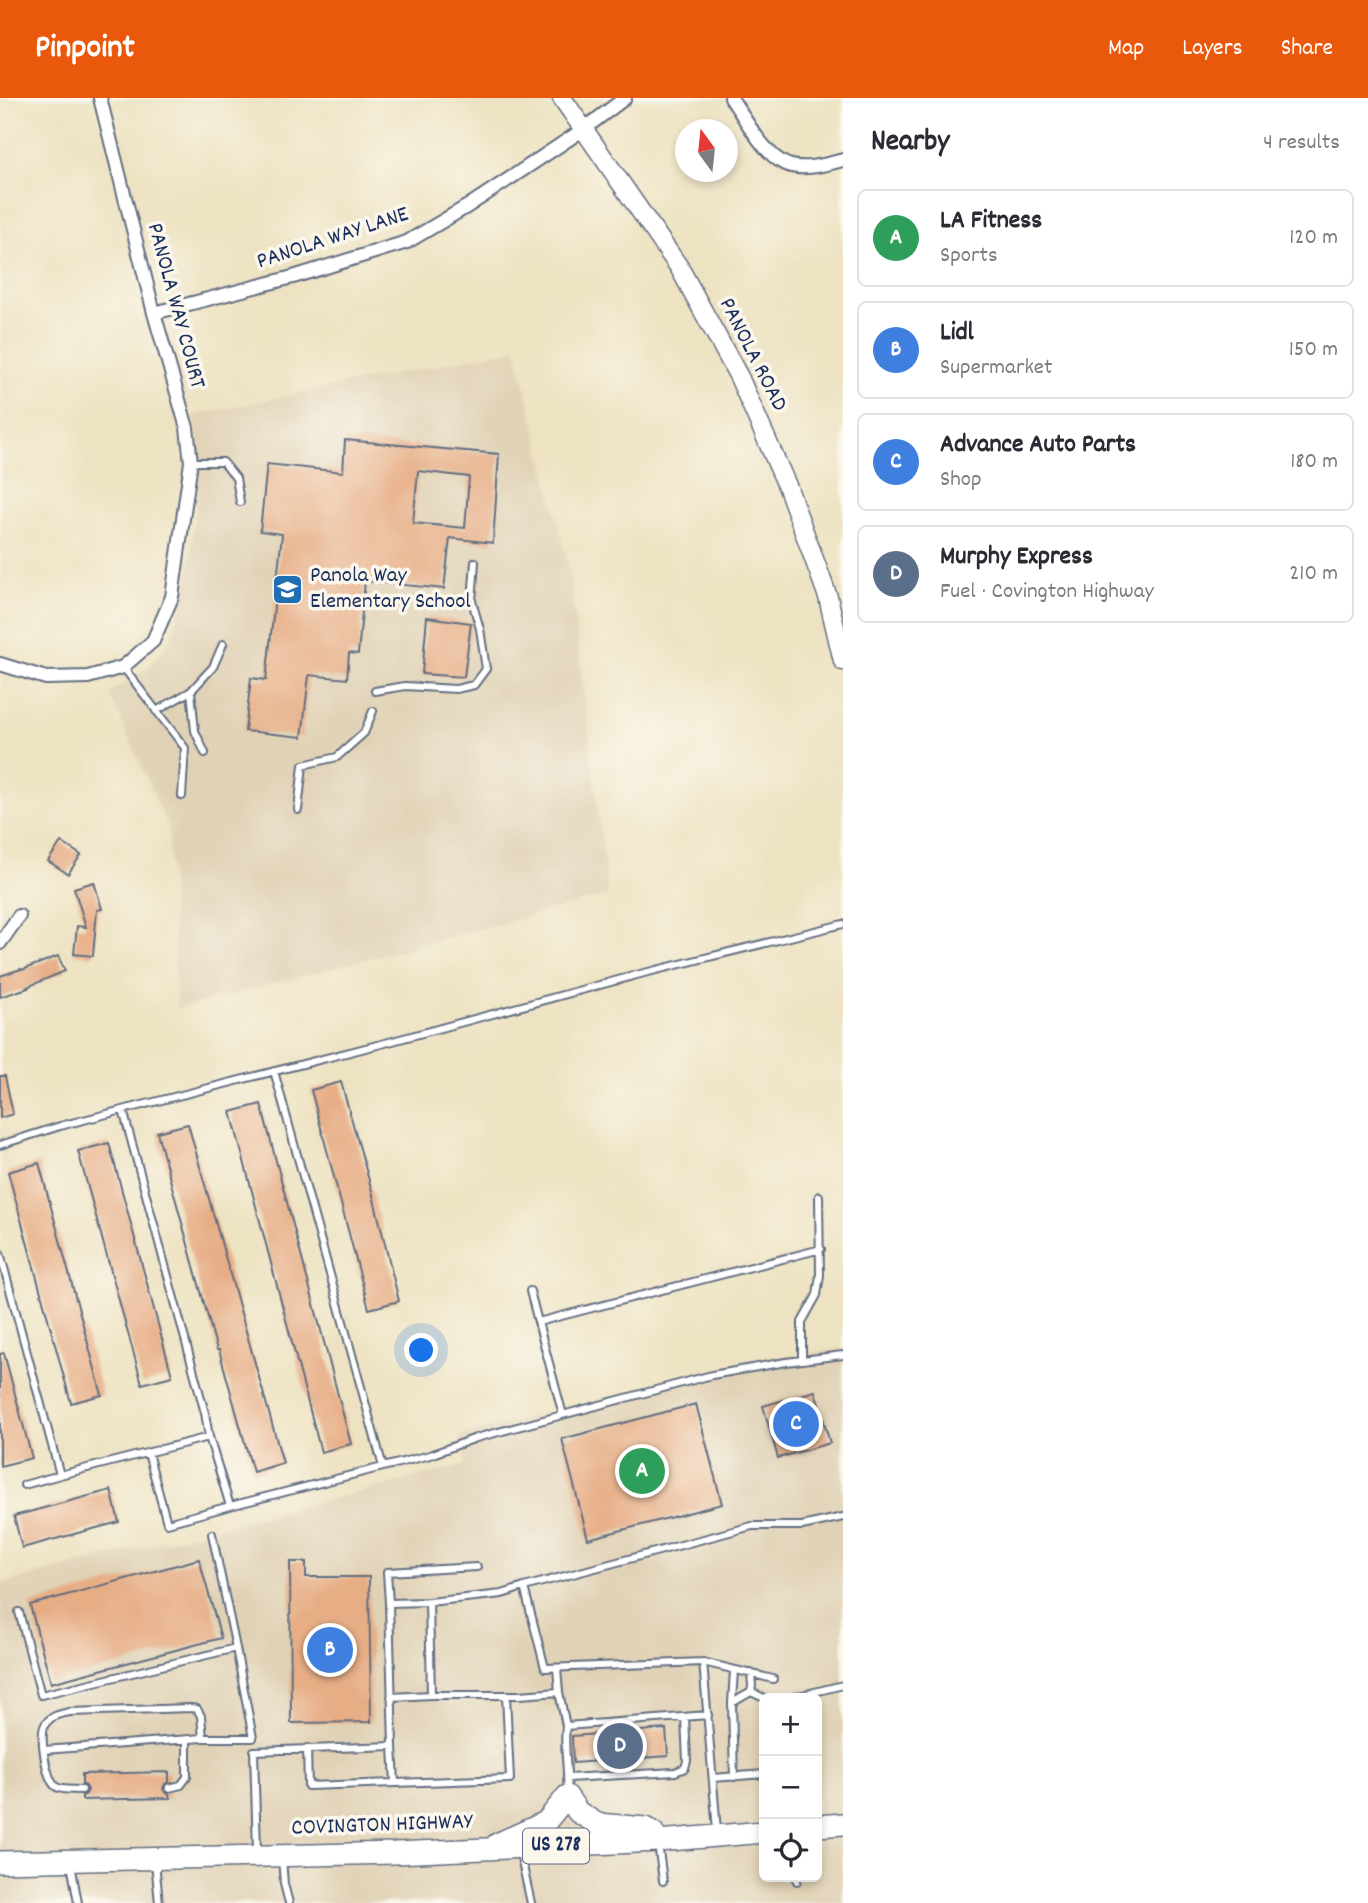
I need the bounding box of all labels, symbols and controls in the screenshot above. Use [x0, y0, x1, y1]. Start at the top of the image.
text: Pinpoint [35, 26, 135, 73]
text: Map [1108, 32, 1144, 66]
text: Layers [1182, 32, 1243, 66]
text: Share [1281, 32, 1333, 66]
north arrow [675, 119, 738, 182]
text: Nearby [871, 122, 949, 165]
text: 4 results [1263, 127, 1340, 160]
street label: PANOLA WAY LANE [253, 199, 414, 279]
text: LA Fitness [940, 203, 1042, 240]
street label: PANOLA WAY COURT [137, 219, 213, 393]
text: A [890, 222, 902, 255]
text: 120 m [1289, 222, 1338, 255]
text: Sports [940, 240, 998, 273]
street label: PANOLA ROAD [709, 292, 795, 418]
text: Lidl [940, 315, 974, 352]
text: B [891, 334, 901, 367]
text: 150 m [1289, 334, 1338, 367]
text: Supermarket [940, 352, 1052, 385]
text: Advance Auto Parts [940, 427, 1136, 464]
text: C [890, 446, 902, 479]
text: 180 m [1290, 446, 1338, 479]
text: Shop [940, 464, 982, 497]
text: Murphy Express [940, 539, 1093, 576]
text: D [890, 558, 902, 591]
text: 210 m [1289, 558, 1338, 591]
place label: Panola Way Elementary School [310, 560, 471, 619]
school or university icon: Panola Way Elementary School [270, 572, 304, 606]
text: Fuel · Covington Highway [940, 576, 1154, 609]
your location [404, 1333, 438, 1367]
pin: C [773, 1398, 819, 1450]
pin: A [619, 1445, 665, 1497]
pin: B [307, 1624, 353, 1676]
map controls [759, 1693, 822, 1882]
button: + [759, 1693, 822, 1756]
pin: D [597, 1720, 643, 1772]
button: − [759, 1756, 822, 1819]
street label: COVINGTON HIGHWAY [291, 1806, 474, 1846]
button: locate [759, 1819, 822, 1882]
road number: US 278 [523, 1828, 589, 1864]

